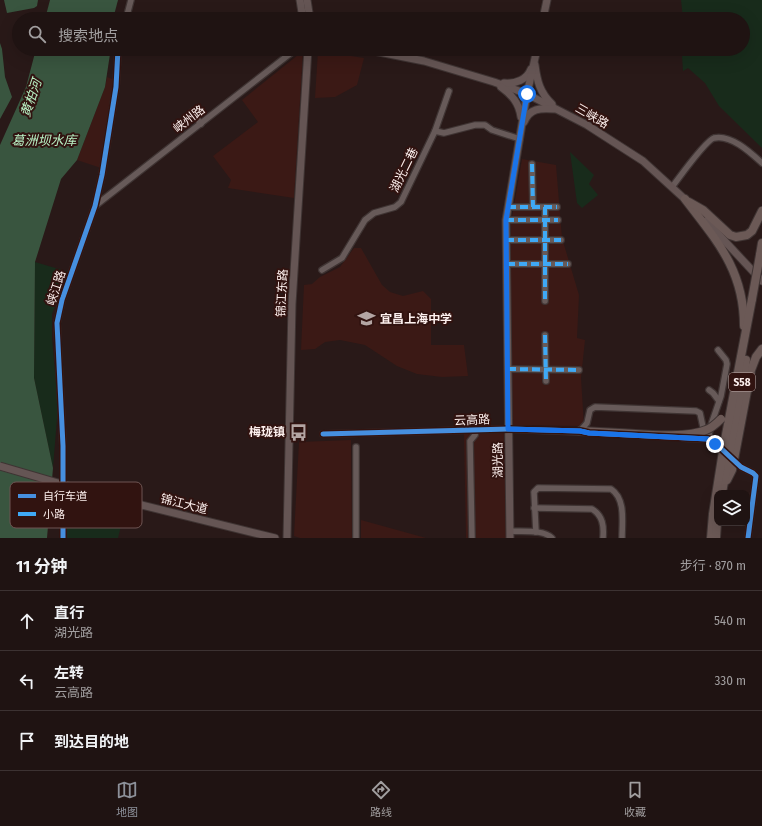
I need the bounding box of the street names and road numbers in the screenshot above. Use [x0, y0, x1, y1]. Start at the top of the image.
street label: 三峡路 [573, 101, 611, 131]
street label: 峡州路 [171, 102, 207, 136]
street label: 湖光二巷 [387, 145, 421, 195]
street label: 峡江路 [44, 269, 68, 307]
street label: 锦江东路 [274, 269, 290, 317]
road number: S58 [729, 373, 755, 391]
street label: 云高路 [454, 412, 490, 428]
street label: 湖光路 [491, 442, 505, 478]
street label: 锦江大道 [159, 491, 209, 517]

